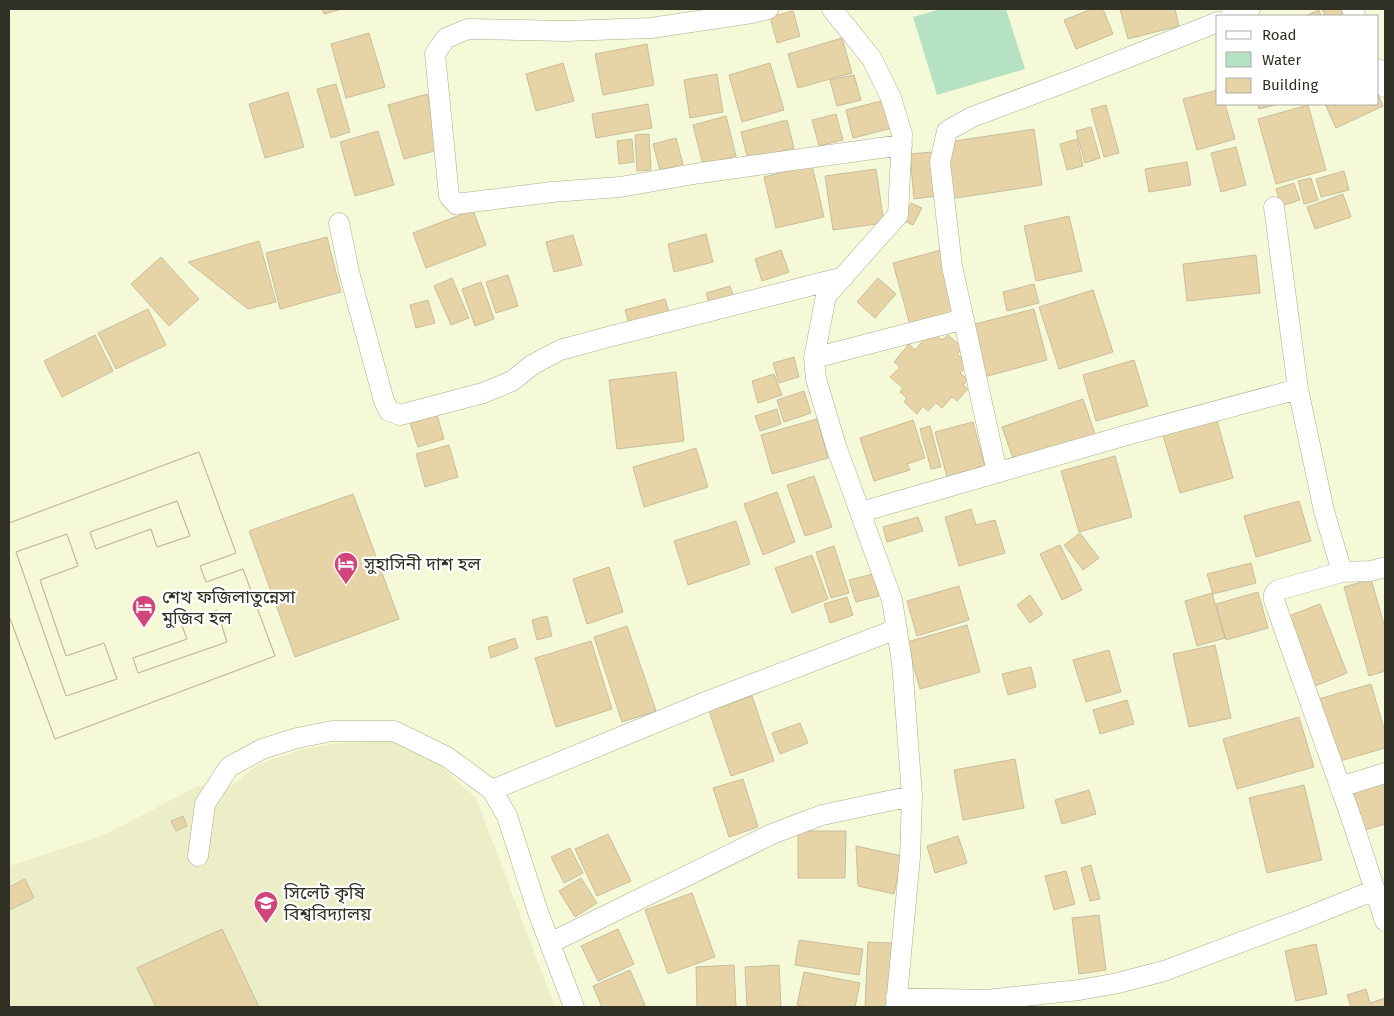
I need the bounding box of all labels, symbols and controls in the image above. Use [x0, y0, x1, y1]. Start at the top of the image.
legend [1216, 15, 1379, 105]
text: Road [1262, 26, 1297, 44]
text: Water [1262, 51, 1301, 69]
text: Building [1262, 76, 1318, 94]
hotel icon: সুহাসিনী দাশ হল [333, 551, 359, 585]
place label: সুহাসিনী দাশ হল [363, 553, 481, 575]
place label: শেখ ফজিলাতুন্নেসা মুজিব হল [161, 586, 295, 629]
hotel icon: শেখ ফজিলাতুন্নেসা মুজিব হল [131, 594, 157, 628]
place label: সিলেট কৃষি বিশ্ববিদ্যালয় [283, 882, 372, 925]
school or university icon: সিলেট কৃষি বিশ্ববিদ্যালয় [253, 890, 279, 924]

